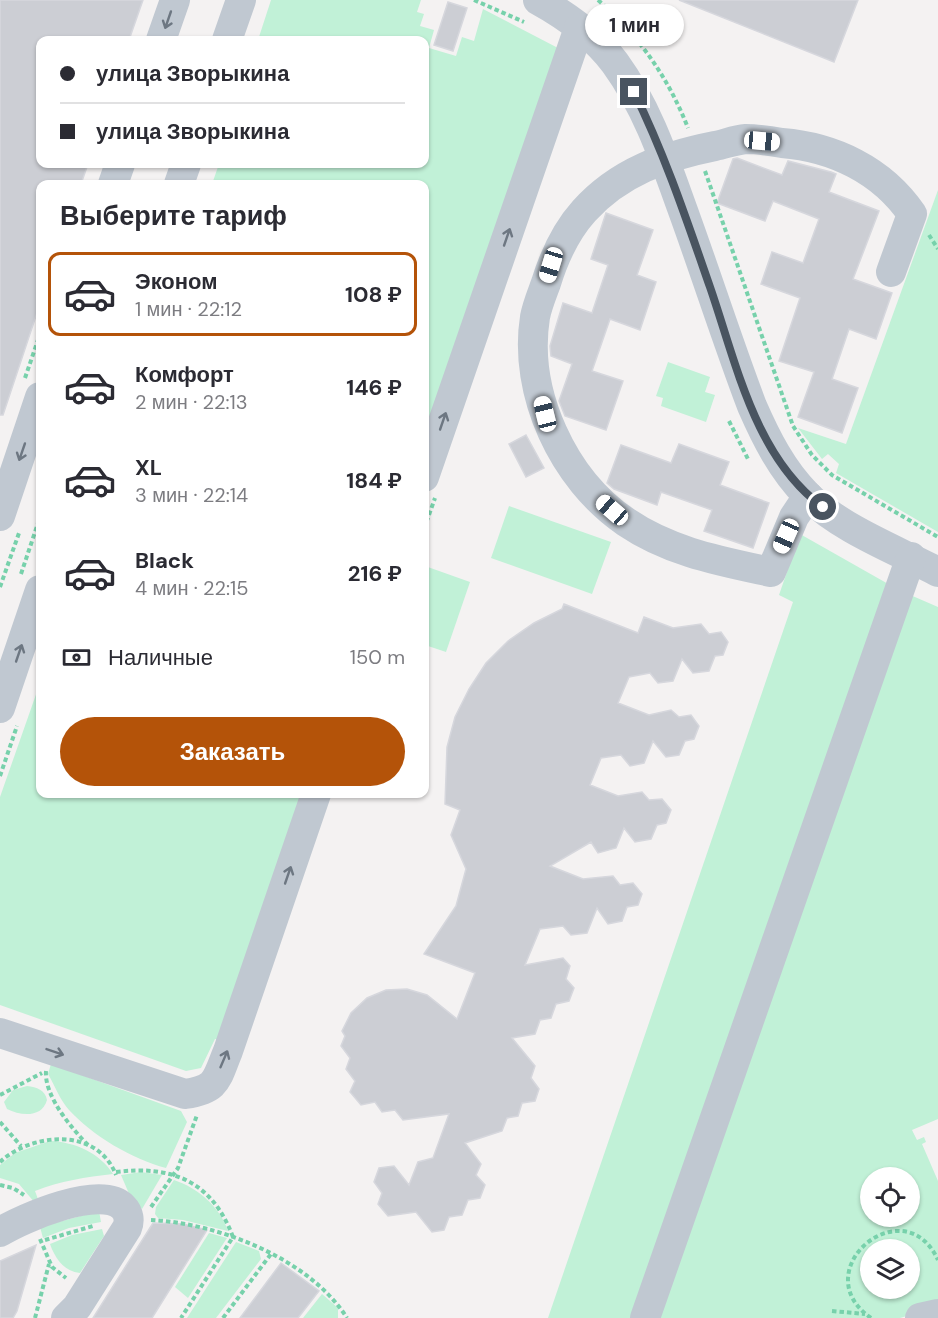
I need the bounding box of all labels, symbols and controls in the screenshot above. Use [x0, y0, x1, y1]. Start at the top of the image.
callout: 1 мин [584, 5, 684, 47]
one-way arrow [162, 10, 173, 29]
text: 1 мин [609, 12, 660, 38]
text: улица Зворыкина [96, 59, 289, 88]
route end [620, 78, 647, 105]
text: улица Зворыкина [96, 117, 289, 146]
car [743, 130, 781, 152]
text: Выберите тариф [60, 198, 287, 233]
one-way arrow [502, 228, 513, 247]
car [537, 245, 565, 285]
icon: car [63, 267, 117, 321]
text: Эконом [135, 267, 218, 296]
text: 108 ₽ [345, 280, 402, 309]
text: 1 мин · 22:12 [135, 296, 242, 322]
icon: car [63, 360, 117, 414]
text: Комфорт [135, 360, 234, 389]
text: 146 ₽ [346, 373, 402, 402]
text: 2 мин · 22:13 [135, 389, 248, 415]
car [532, 394, 558, 434]
one-way arrow [439, 413, 450, 431]
one-way arrow [15, 442, 26, 461]
icon: car [63, 453, 117, 507]
text: XL [135, 453, 162, 482]
text: 184 ₽ [346, 466, 402, 495]
text: 3 мин · 22:14 [135, 482, 248, 508]
car [593, 491, 631, 529]
route start [809, 493, 836, 520]
car [770, 516, 802, 556]
icon: car [63, 546, 117, 600]
text: Black [135, 546, 194, 575]
text: 216 ₽ [348, 559, 402, 588]
text: 4 мин · 22:15 [135, 575, 249, 601]
icon: cash [60, 641, 93, 674]
text: Наличные [108, 643, 213, 672]
one-way arrow [14, 644, 25, 663]
text: 150 m [350, 644, 405, 670]
button: Заказать [60, 717, 405, 786]
one-way arrow [284, 866, 295, 885]
one-way arrow [45, 1047, 64, 1058]
one-way arrow [219, 1051, 231, 1069]
map controls [860, 1167, 920, 1299]
button: locate [860, 1167, 920, 1227]
button: layers [860, 1239, 920, 1299]

